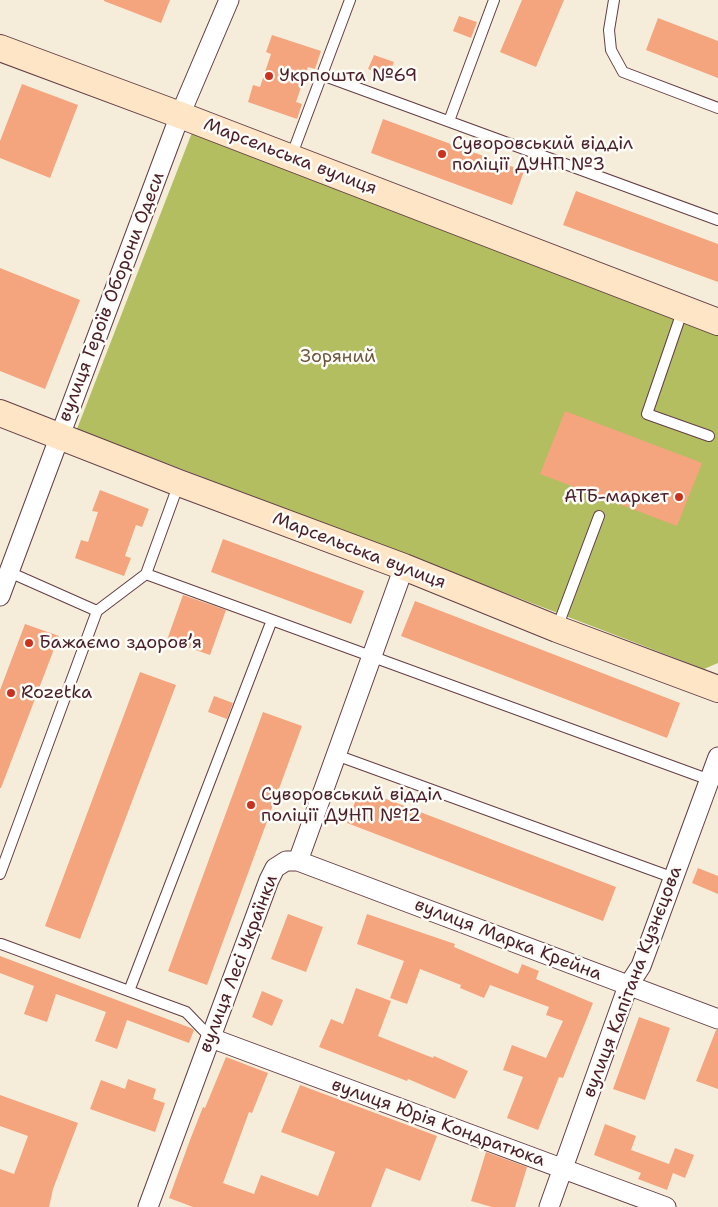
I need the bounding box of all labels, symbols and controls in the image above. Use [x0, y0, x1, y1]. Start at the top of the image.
place label: Укрпошта №69 [279, 65, 417, 87]
marker: Укрпошта №69 [263, 70, 275, 82]
street label: Марсельська вулиця [200, 114, 380, 200]
place label: Суворовський відділ поліції ДУНП №3 [452, 133, 633, 176]
marker: Суворовський відділ поліції ДУНП №3 [436, 148, 448, 160]
street label: вулиця Героїв Оборони Одеси [54, 169, 170, 425]
park label: Зоряний [300, 346, 376, 368]
place label: АТБ-маркет [564, 486, 669, 508]
marker: АТБ-маркет [673, 491, 685, 503]
street label: Марсельська вулиця [269, 508, 449, 594]
place label: Бажаємо здоровʼя [39, 632, 202, 654]
marker: Бажаємо здоровʼя [23, 637, 35, 649]
place label: Rozetka [21, 682, 92, 704]
marker: Rozetka [5, 687, 17, 699]
place label: Суворовський відділ поліції ДУНП №12 [261, 784, 442, 826]
marker: Суворовський відділ поліції ДУНП №12 [245, 799, 257, 811]
street label: вулиця Капітана Кузнєцова [579, 863, 687, 1101]
street label: вулиця Лесі Українки [195, 872, 283, 1056]
street label: вулиця Марка Крейна [411, 894, 605, 986]
street label: вулиця Юрія Кондратюка [328, 1074, 548, 1172]

